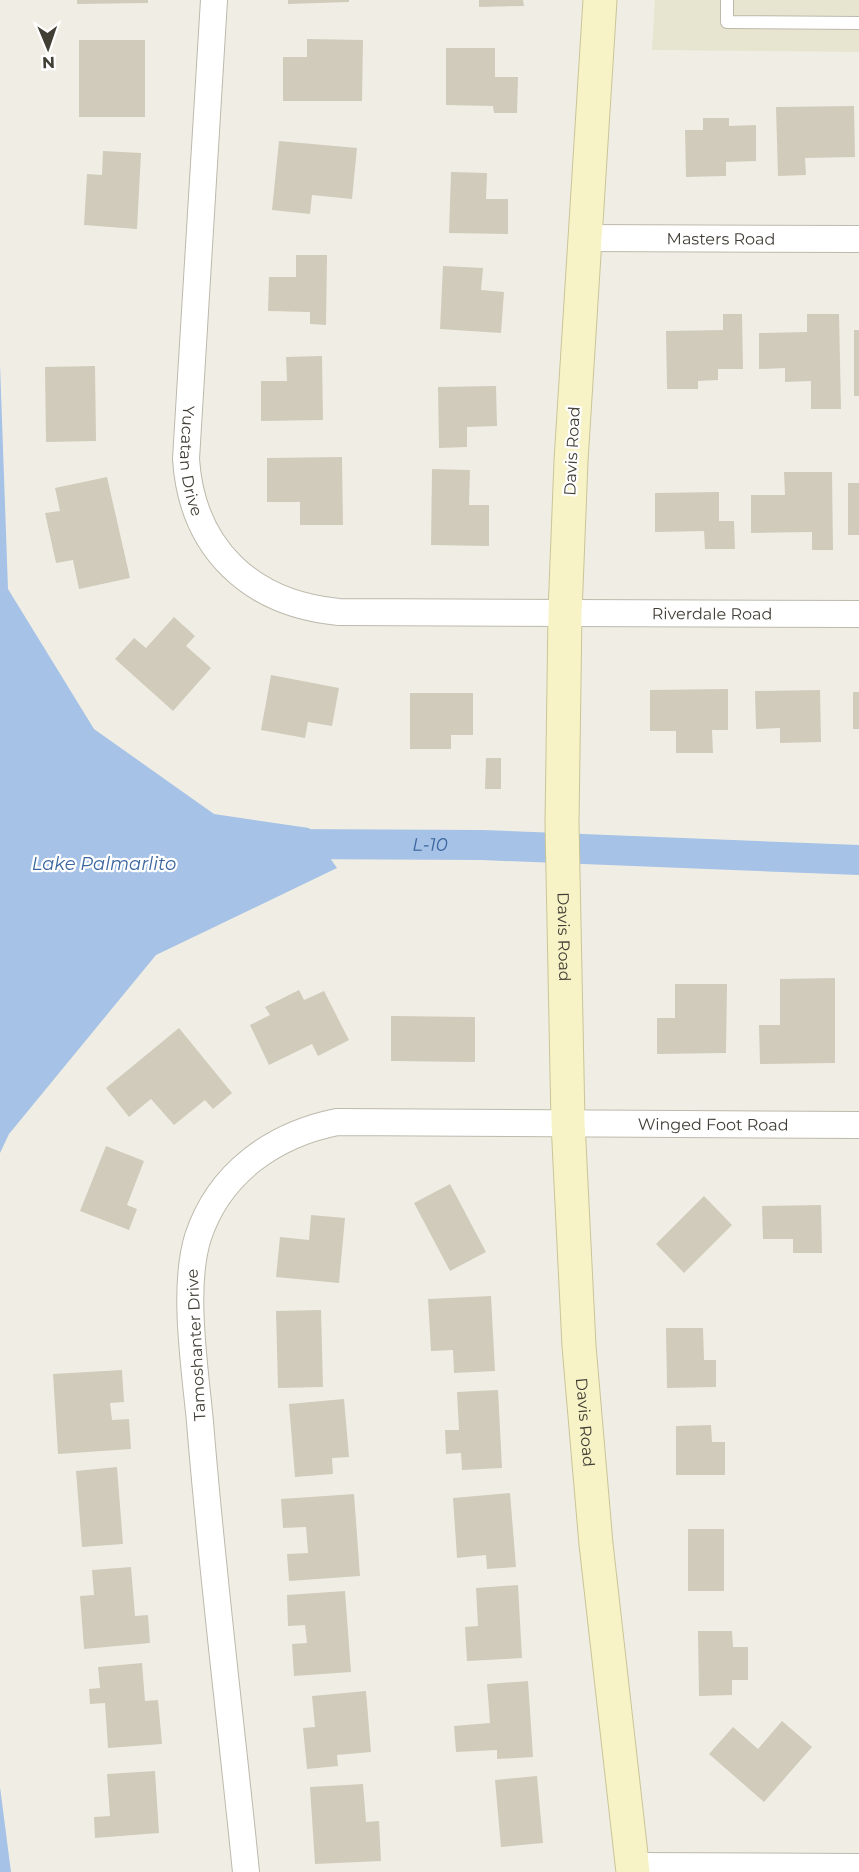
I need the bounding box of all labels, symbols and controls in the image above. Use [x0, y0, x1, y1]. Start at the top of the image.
north arrow [18, 18, 78, 78]
text: N [42, 53, 55, 72]
street label: Masters Road [667, 229, 775, 248]
street label: Yucatan Drive [176, 405, 207, 519]
street label: Davis Road [560, 406, 584, 496]
street label: Riverdale Road [652, 604, 772, 623]
water label: L-10 [412, 834, 448, 856]
water label: Lake Palmarlito [32, 853, 176, 875]
street label: Davis Road [554, 892, 575, 982]
street label: Winged Foot Road [638, 1114, 789, 1134]
street label: Tamoshanter Drive [183, 1268, 209, 1422]
street label: Davis Road [572, 1377, 599, 1468]

